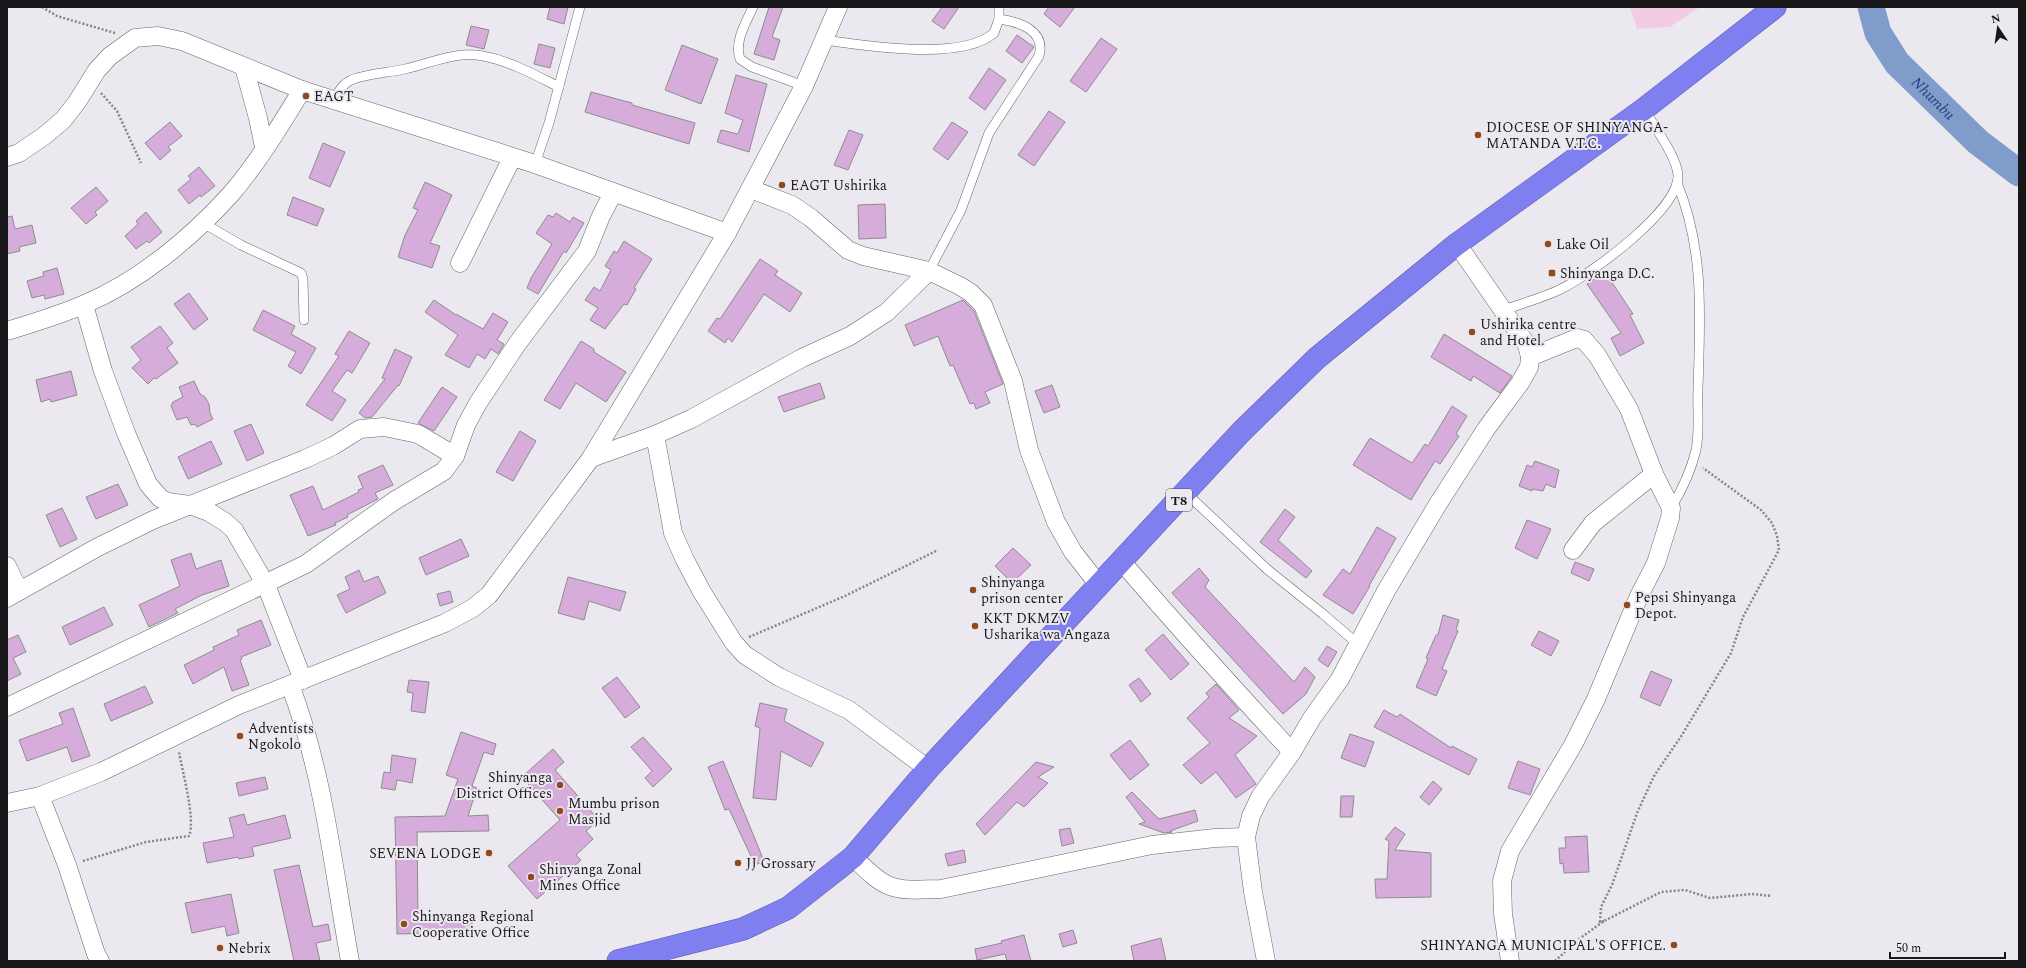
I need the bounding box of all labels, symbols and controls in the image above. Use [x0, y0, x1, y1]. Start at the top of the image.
north arrow [1978, 8, 2018, 48]
text: N [1990, 9, 2002, 28]
water label: Nhumbu [1906, 72, 1960, 126]
place label: EAGT [314, 86, 353, 107]
marker: EAGT [301, 91, 311, 101]
place label: DIOCESE OF SHINYANGA- MATANDA V.T.C. [1486, 117, 1668, 154]
marker: DIOCESE OF SHINYANGA- MATANDA V.T.C. [1473, 130, 1483, 140]
place label: EAGT Ushirika [790, 175, 887, 196]
marker: EAGT Ushirika [777, 180, 787, 190]
place label: Lake Oil [1556, 234, 1609, 255]
marker: Lake Oil [1543, 239, 1553, 249]
place label: Shinyanga D.C. [1560, 263, 1654, 284]
marker: Shinyanga D.C. [1547, 268, 1557, 278]
place label: Ushirika centre and Hotel. [1480, 314, 1577, 351]
marker: Ushirika centre and Hotel. [1467, 327, 1477, 337]
road number: T8 [1166, 489, 1192, 511]
place label: Shinyanga prison center [981, 572, 1063, 609]
marker: Shinyanga prison center [968, 585, 978, 595]
place label: Pepsi Shinyanga Depot. [1635, 587, 1736, 624]
marker: Pepsi Shinyanga Depot. [1622, 600, 1632, 610]
place label: KKT DKMZV Usharika wa Angaza [983, 608, 1110, 645]
marker: KKT DKMZV Usharika wa Angaza [970, 621, 980, 631]
place label: Adventists Ngokolo [248, 718, 314, 755]
marker: Adventists Ngokolo [235, 731, 245, 741]
place label: Shinyanga District Offices [456, 767, 552, 804]
marker: Shinyanga District Offices [555, 780, 565, 790]
place label: Mumbu prison Masjid [568, 793, 660, 830]
marker: Mumbu prison Masjid [555, 806, 565, 816]
place label: SEVENA LODGE [369, 843, 481, 864]
marker: SEVENA LODGE [484, 848, 494, 858]
place label: JJ Grossary [746, 853, 817, 874]
marker: JJ Grossary [733, 858, 743, 868]
place label: Shinyanga Zonal Mines Office [539, 859, 642, 896]
marker: Shinyanga Zonal Mines Office [526, 872, 536, 882]
place label: Shinyanga Regional Cooperative Office [412, 906, 534, 943]
marker: Shinyanga Regional Cooperative Office [399, 919, 409, 929]
scale bar [1890, 934, 2005, 960]
place label: SHINYANGA MUNICIPAL'S OFFICE. [1420, 935, 1666, 956]
place label: Nebrix [228, 938, 271, 959]
text: 50 m [1896, 939, 1921, 958]
marker: SHINYANGA MUNICIPAL'S OFFICE. [1669, 940, 1679, 950]
marker: Nebrix [215, 943, 225, 953]

